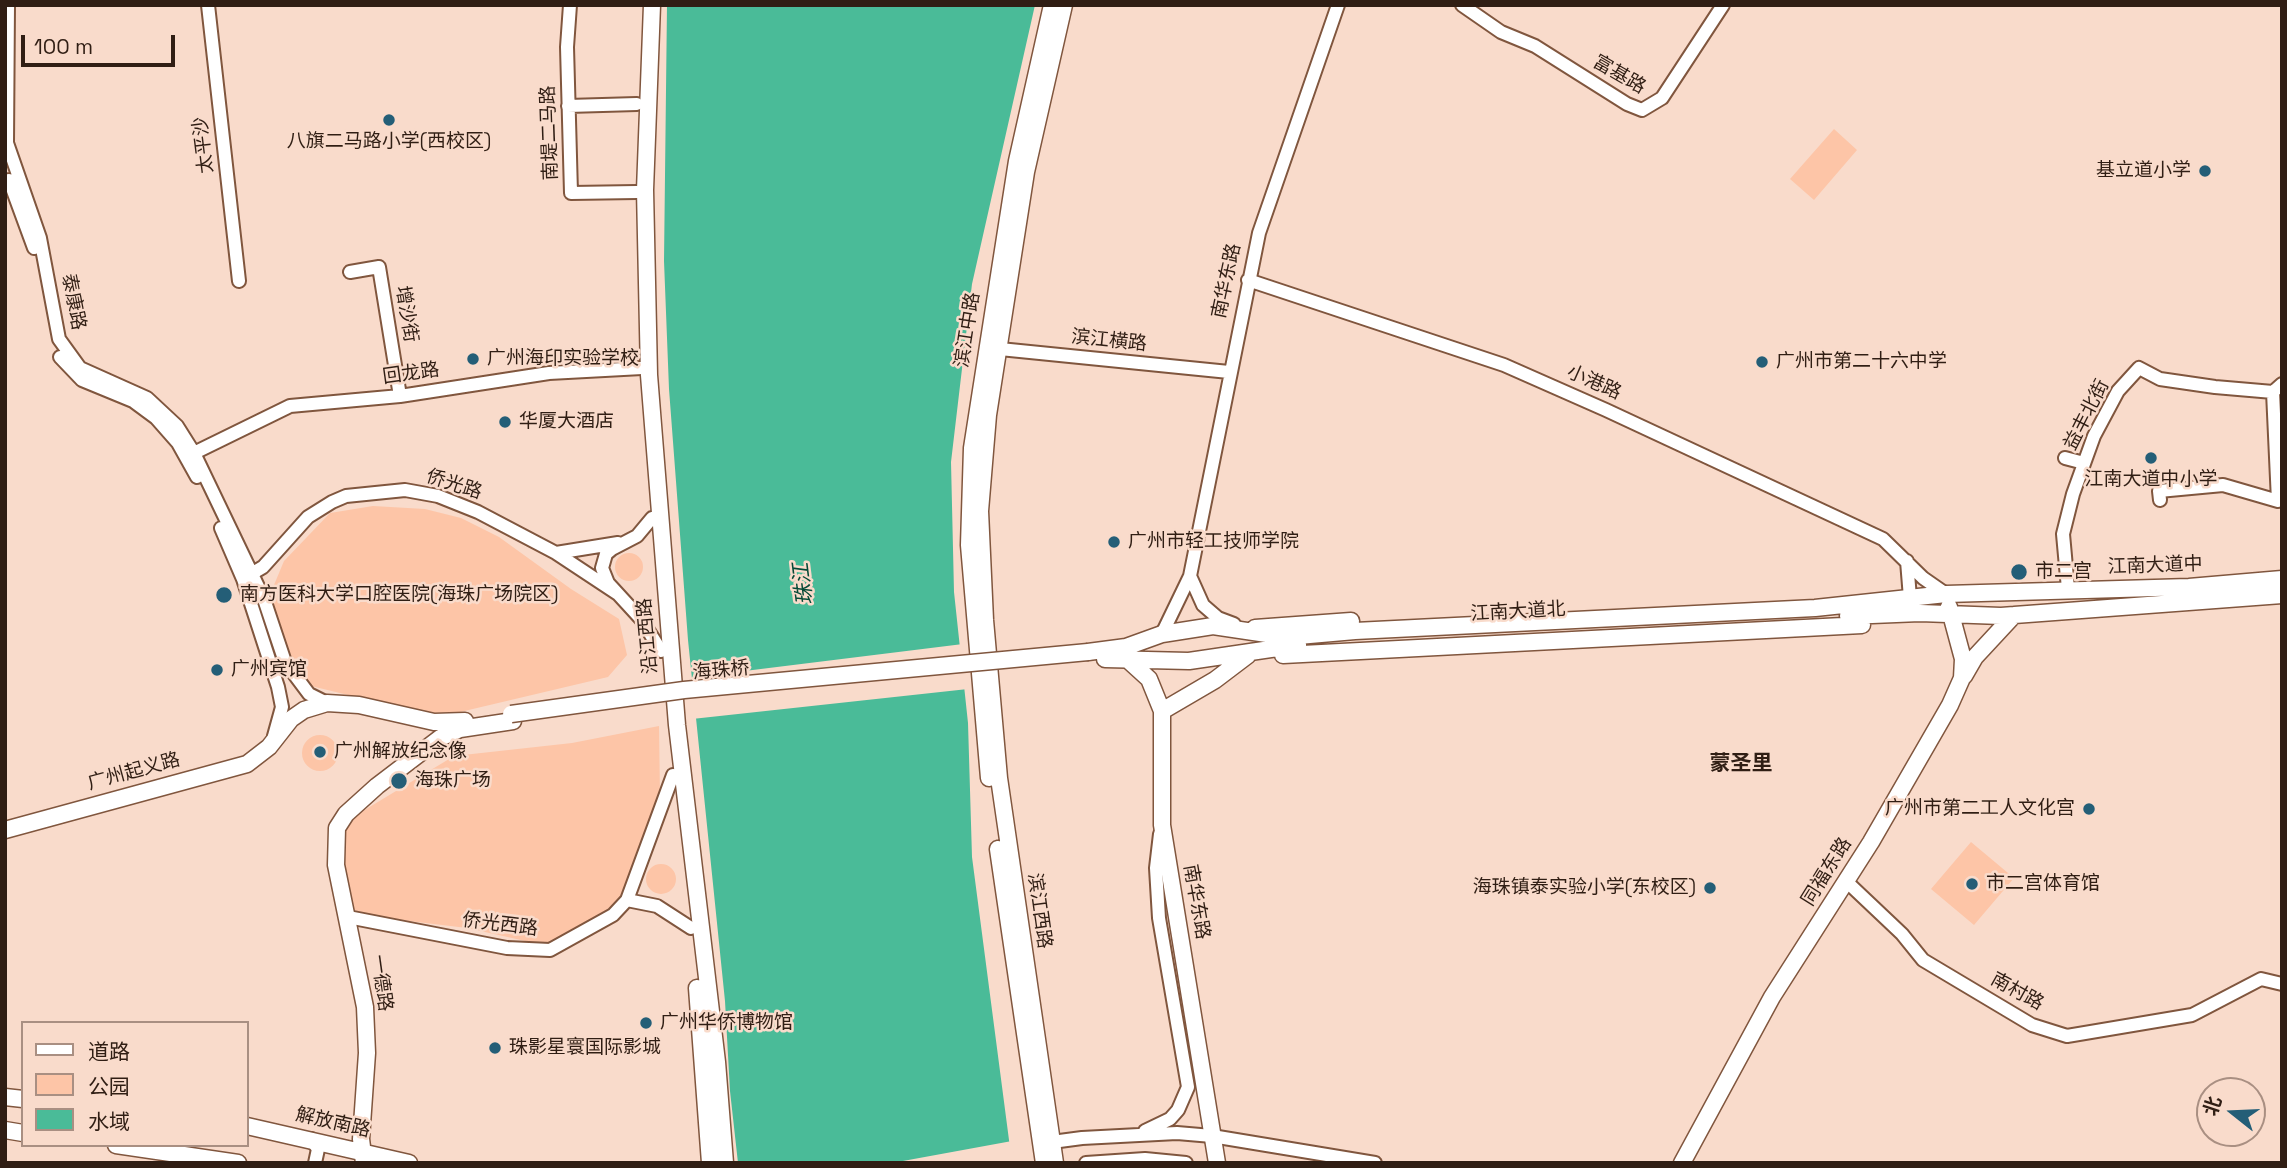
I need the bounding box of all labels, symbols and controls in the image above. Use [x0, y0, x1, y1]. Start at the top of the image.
scale bar [24, 21, 178, 65]
text: 100 m [34, 33, 93, 60]
street label: 富基路 [1589, 51, 1649, 99]
street label: 南堤二马路 [537, 85, 563, 181]
marker: 八旗二马路小学(西校区) [381, 112, 397, 128]
street label: 太平沙 [189, 115, 219, 175]
place label: 八旗二马路小学(西校区) [287, 131, 491, 153]
place label: 基立道小学 [2096, 160, 2191, 182]
marker: 基立道小学 [2197, 163, 2213, 179]
street label: 南华东路 [1208, 241, 1246, 321]
street label: 泰康路 [56, 272, 90, 332]
street label: 增沙街 [390, 284, 422, 344]
street label: 滨江中路 [951, 291, 985, 369]
street label: 滨江横路 [1070, 326, 1148, 356]
place label: 广州海印实验学校 [487, 348, 639, 370]
marker: 广州海印实验学校 [465, 351, 481, 367]
place label: 广州市第二十六中学 [1776, 351, 1947, 373]
marker: 广州市第二十六中学 [1754, 354, 1770, 370]
street label: 回龙路 [381, 359, 441, 389]
street label: 小港路 [1563, 361, 1625, 405]
street label: 益丰北街 [2060, 376, 2114, 454]
place label: 华厦大酒店 [519, 411, 614, 433]
marker: 华厦大酒店 [497, 414, 513, 430]
marker: 江南大道中小学 [2143, 450, 2159, 466]
street label: 侨光路 [423, 465, 485, 505]
place label: 江南大道中小学 [2085, 469, 2217, 491]
place label: 广州市轻工技师学院 [1128, 531, 1299, 553]
marker: 广州市轻工技师学院 [1106, 534, 1122, 550]
street label: 江南大道中 [2107, 553, 2203, 579]
place label: 市二宫 [2035, 561, 2092, 583]
water label: 珠江 [789, 562, 819, 606]
marker: 市二宫 [2009, 562, 2029, 582]
place label: 南方医科大学口腔医院(海珠广场院区) [240, 584, 558, 606]
marker: 南方医科大学口腔医院(海珠广场院区) [214, 585, 234, 605]
street label: 沿江西路 [633, 597, 663, 675]
street label: 江南大道北 [1470, 598, 1566, 626]
street label: 海珠桥 [692, 657, 750, 685]
place label: 广州宾馆 [231, 659, 307, 681]
marker: 广州宾馆 [209, 662, 225, 678]
place label: 广州解放纪念像 [334, 741, 467, 763]
marker: 广州解放纪念像 [312, 744, 328, 760]
street label: 广州起义路 [85, 749, 183, 795]
district label: 蒙圣里 [1710, 751, 1772, 777]
place label: 海珠广场 [415, 770, 491, 792]
marker: 海珠广场 [389, 771, 409, 791]
place label: 广州市第二工人文化宫 [1885, 798, 2075, 820]
marker: 广州市第二工人文化宫 [2081, 801, 2097, 817]
street label: 同福东路 [1797, 834, 1857, 910]
street label: 南华东路 [1178, 863, 1214, 941]
street label: 滨江西路 [1022, 872, 1056, 950]
place label: 市二宫体育馆 [1986, 873, 2100, 895]
marker: 市二宫体育馆 [1964, 876, 1980, 892]
place label: 海珠镇泰实验小学(东校区) [1473, 877, 1696, 899]
marker: 海珠镇泰实验小学(东校区) [1702, 880, 1718, 896]
street label: 侨光西路 [461, 909, 539, 941]
street label: 一德路 [366, 953, 396, 1013]
street label: 南村路 [1987, 968, 2047, 1016]
place label: 广州华侨博物馆 [660, 1012, 793, 1034]
marker: 广州华侨博物馆 [638, 1015, 654, 1031]
legend [21, 1021, 248, 1147]
place label: 珠影星寰国际影城 [509, 1037, 661, 1059]
text: 道路 [88, 1038, 130, 1065]
marker: 珠影星寰国际影城 [487, 1040, 503, 1056]
text: 公园 [88, 1073, 130, 1100]
north arrow [2196, 1077, 2266, 1147]
text: 北 [2198, 1093, 2227, 1119]
street label: 解放南路 [293, 1103, 373, 1143]
text: 水域 [88, 1108, 130, 1135]

